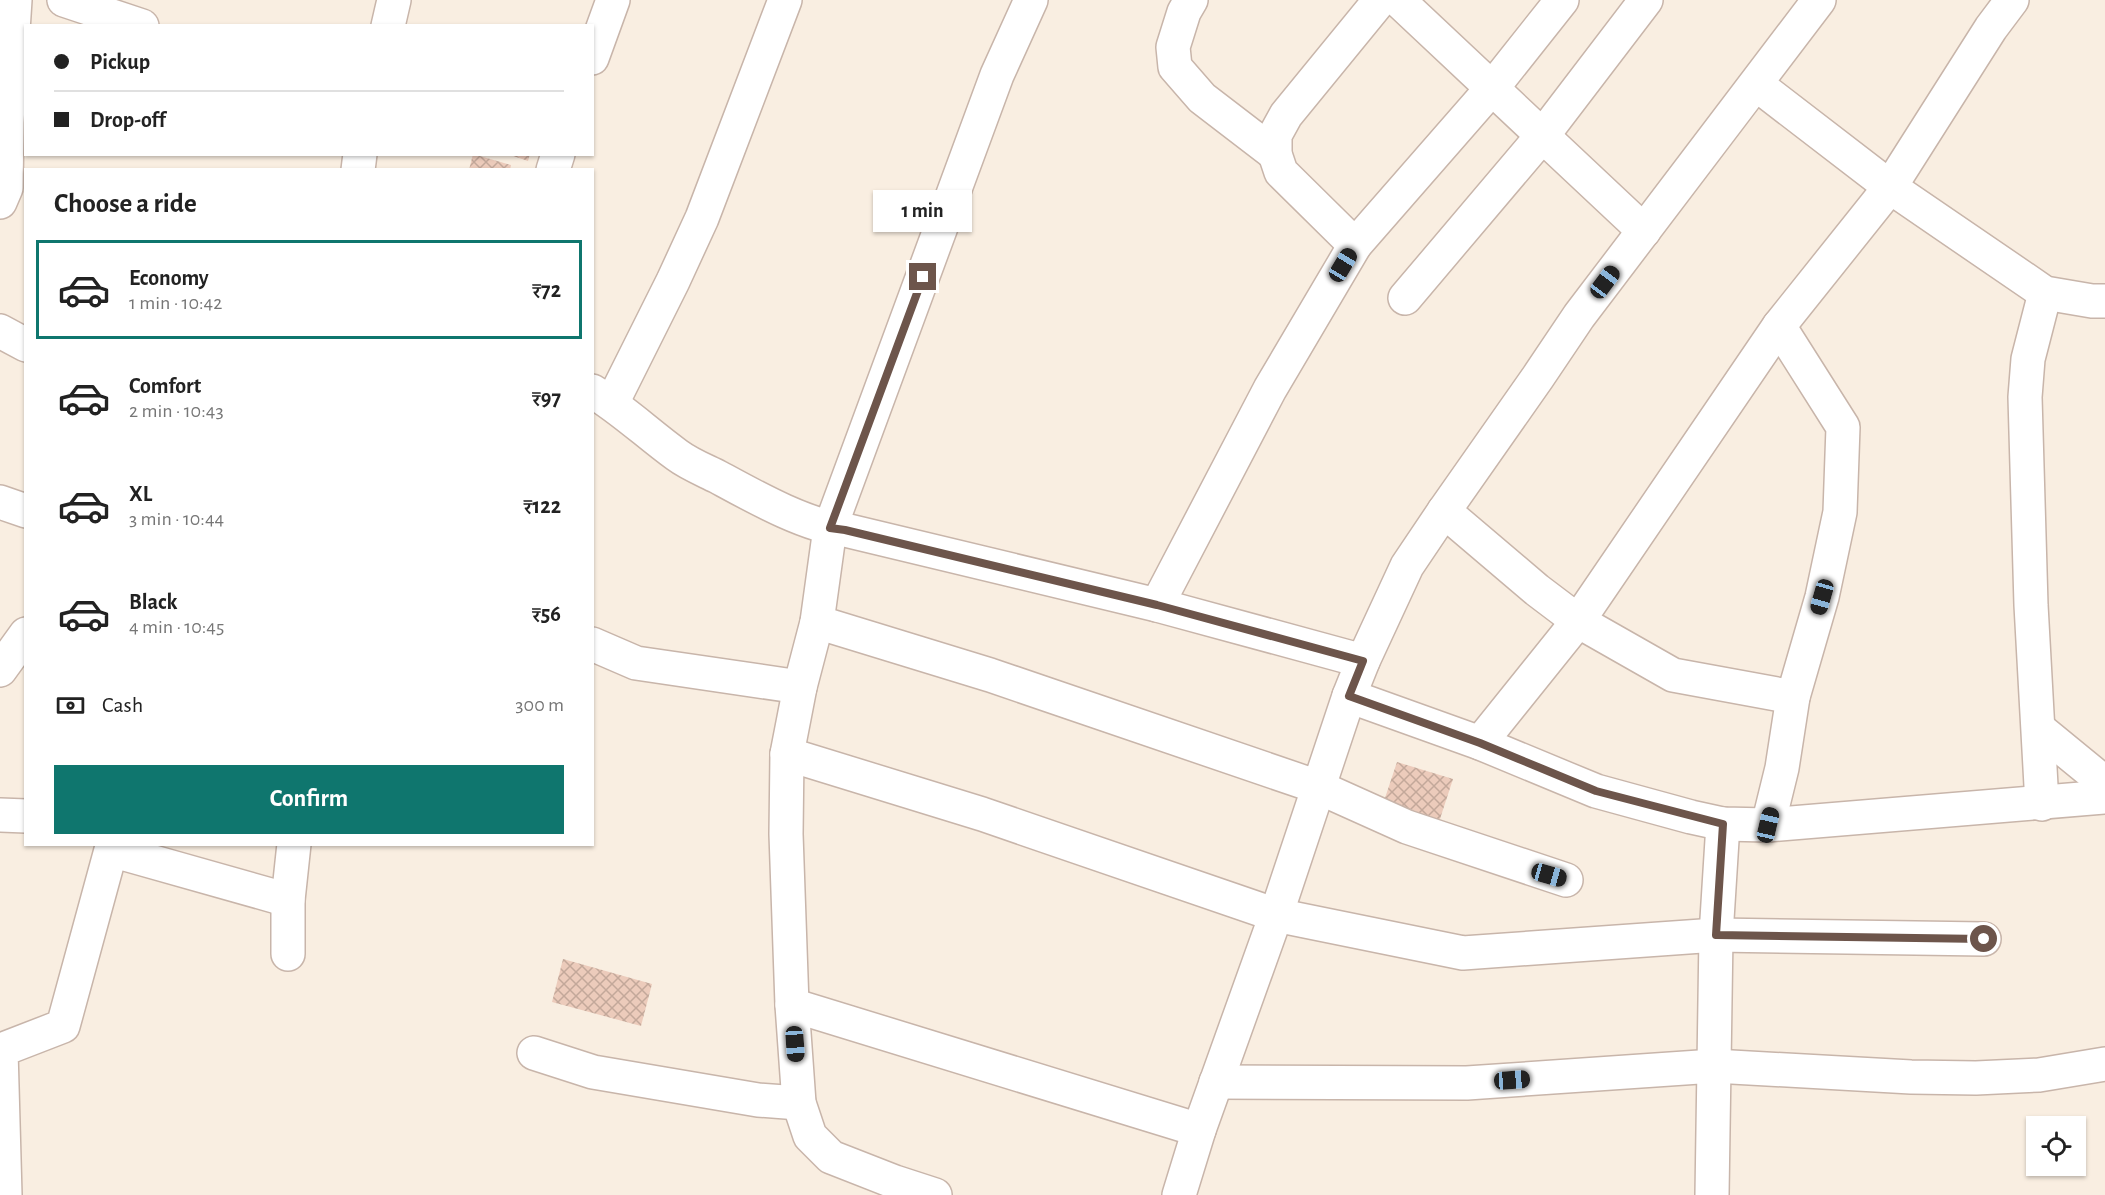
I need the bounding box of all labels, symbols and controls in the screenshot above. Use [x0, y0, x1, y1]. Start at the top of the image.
text: Pickup [90, 51, 150, 73]
text: Drop-off [90, 109, 166, 131]
text: Choose a ride [54, 190, 197, 217]
callout: 1 min [874, 190, 972, 232]
text: 1 min [901, 201, 944, 221]
car [1326, 245, 1360, 285]
car [1587, 262, 1623, 302]
icon: car [57, 263, 111, 317]
route end [909, 263, 936, 290]
text: Economy [129, 267, 209, 289]
text: ₹72 [532, 279, 561, 301]
text: 1 min · 10:42 [129, 293, 222, 313]
icon: car [57, 371, 111, 425]
text: Comfort [129, 375, 201, 397]
text: ₹97 [532, 387, 561, 409]
text: 2 min · 10:43 [129, 401, 224, 421]
icon: car [57, 479, 111, 533]
text: XL [129, 483, 152, 505]
text: ₹122 [523, 495, 561, 517]
text: 3 min · 10:44 [129, 509, 224, 529]
car [1808, 577, 1836, 617]
icon: car [57, 587, 111, 641]
text: Black [129, 591, 177, 613]
text: ₹56 [532, 603, 561, 625]
text: 4 min · 10:45 [129, 617, 224, 637]
icon: cash [54, 689, 87, 722]
text: Cash [102, 694, 143, 716]
text: 300 m [515, 695, 564, 715]
button: Confirm [54, 765, 564, 834]
car [1755, 805, 1781, 845]
car [1529, 861, 1569, 889]
route start [1970, 925, 1997, 952]
car [785, 1025, 805, 1063]
car [1493, 1070, 1531, 1090]
map controls [2026, 1116, 2086, 1176]
button: locate [2026, 1116, 2086, 1176]

